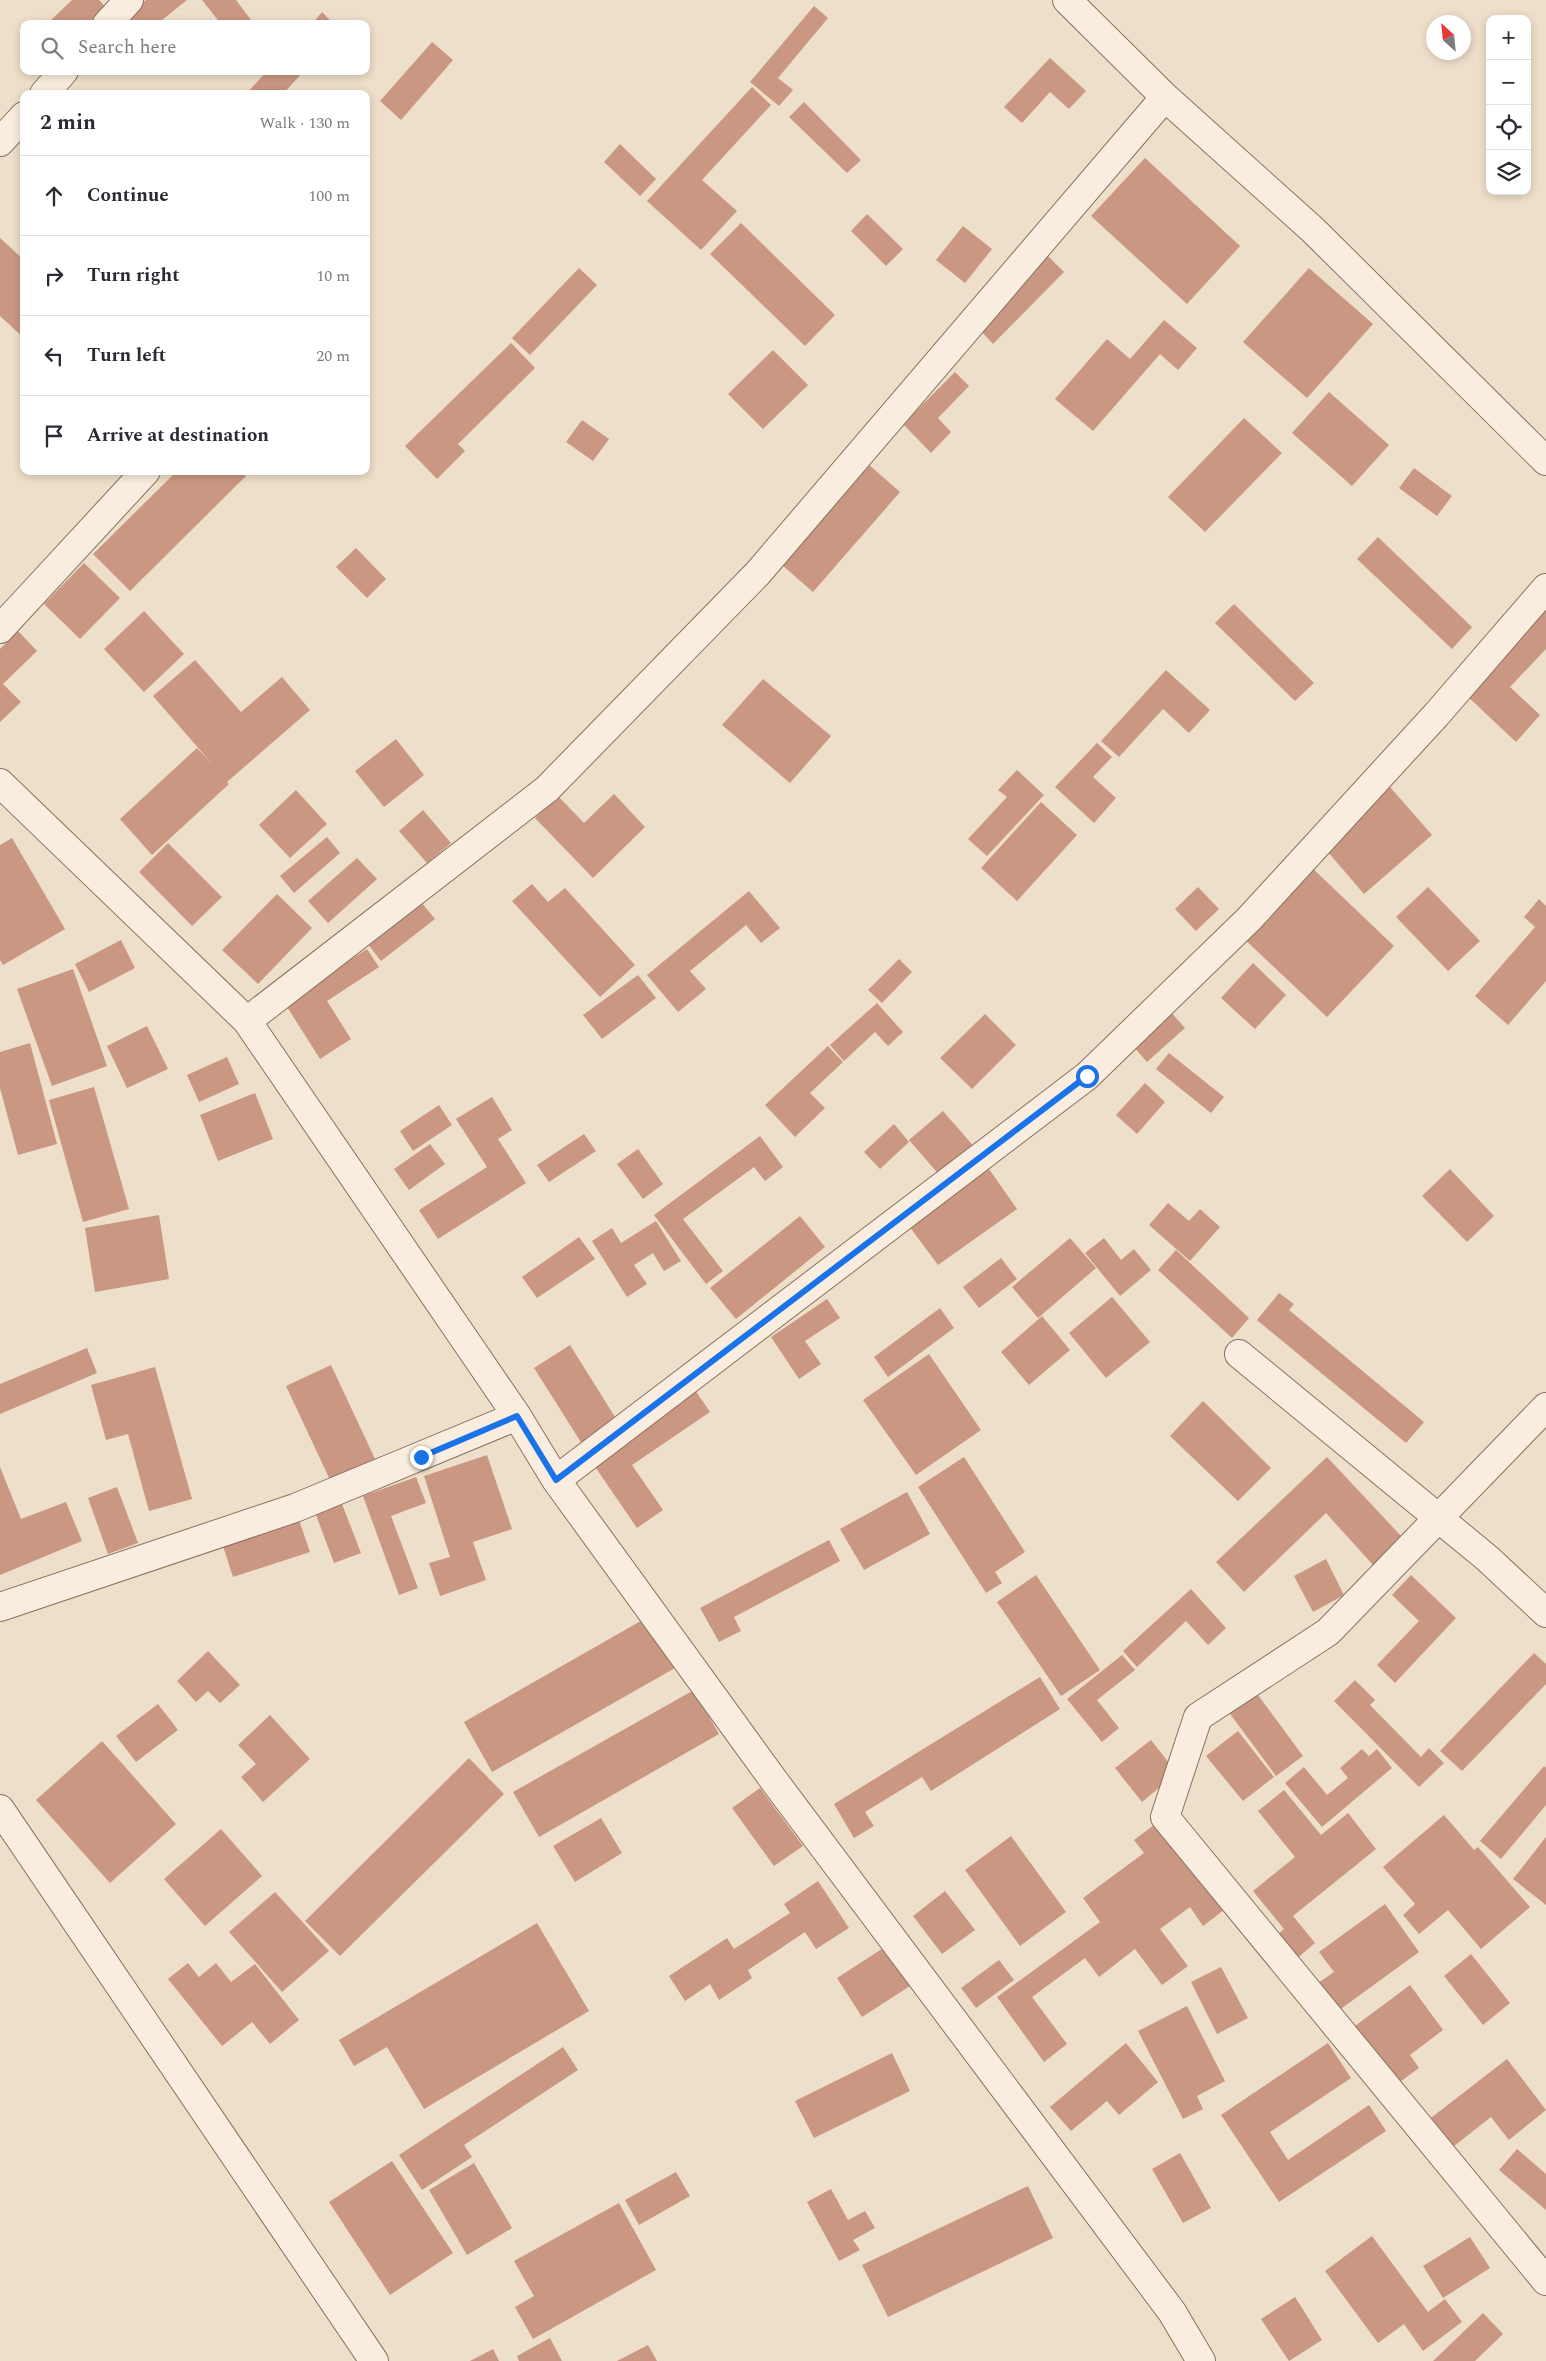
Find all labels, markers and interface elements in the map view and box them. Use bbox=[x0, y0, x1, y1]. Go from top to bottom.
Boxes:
north arrow bbox=[1426, 15, 1471, 60]
map controls bbox=[1486, 15, 1531, 195]
button: + bbox=[1486, 15, 1531, 60]
search box bbox=[20, 20, 370, 75]
text: Search here bbox=[78, 33, 177, 62]
icon: search bbox=[38, 34, 66, 62]
button: − bbox=[1486, 60, 1531, 105]
button: locate bbox=[1486, 105, 1531, 150]
text: 2 min bbox=[40, 107, 96, 139]
text: Walk · 130 m bbox=[259, 111, 350, 135]
button: layers bbox=[1486, 150, 1531, 195]
text: Continue bbox=[87, 181, 169, 210]
icon: ahead bbox=[40, 182, 68, 210]
text: 100 m bbox=[308, 184, 350, 208]
text: Turn right bbox=[87, 261, 180, 290]
icon: right bbox=[40, 262, 68, 290]
text: 10 m bbox=[316, 264, 350, 288]
text: Turn left bbox=[87, 341, 166, 370]
icon: left bbox=[40, 342, 68, 370]
text: 20 m bbox=[316, 344, 350, 368]
text: Arrive at destination bbox=[87, 421, 269, 450]
icon: arrive bbox=[40, 422, 68, 450]
route start bbox=[1076, 1065, 1099, 1088]
route end bbox=[410, 1446, 433, 1469]

